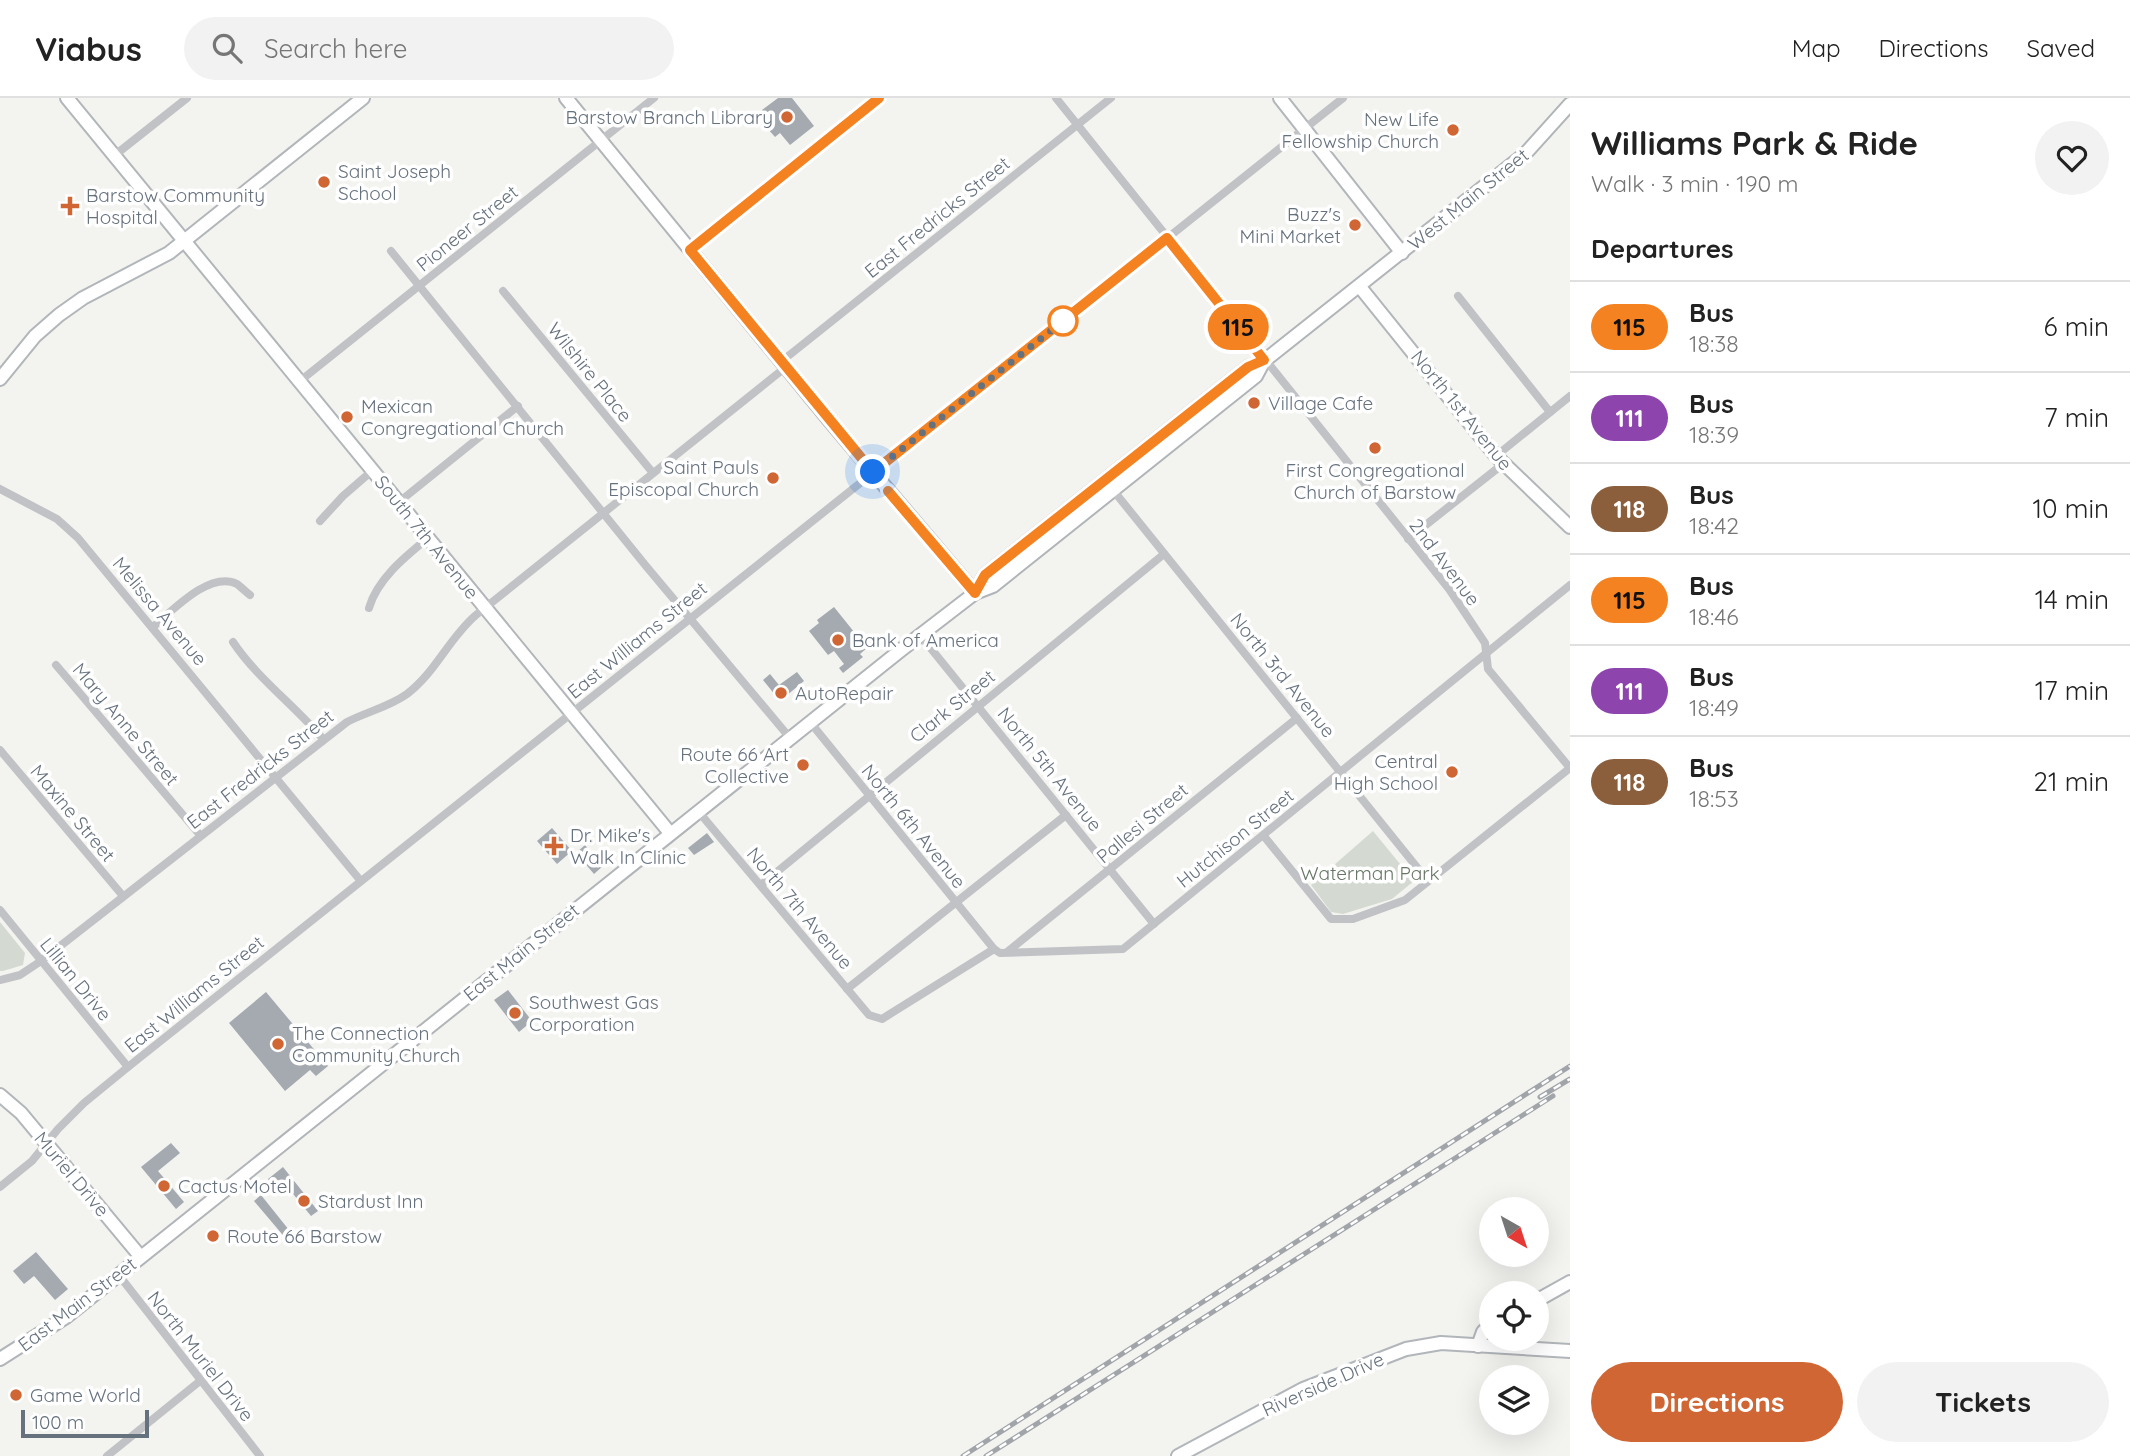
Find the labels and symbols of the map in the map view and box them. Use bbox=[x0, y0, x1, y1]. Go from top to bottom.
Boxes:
place label: Barstow Branch Library bbox=[565, 105, 773, 129]
place label: New Life Fellowship Church bbox=[1282, 107, 1439, 153]
marker: Barstow Branch Library bbox=[779, 109, 795, 125]
marker: New Life Fellowship Church bbox=[1445, 122, 1461, 138]
street label: West Main Street bbox=[1403, 143, 1533, 255]
street label: East Fredricks Street bbox=[860, 151, 1014, 283]
place label: Saint Joseph School bbox=[338, 159, 451, 205]
marker: Saint Joseph School bbox=[316, 174, 332, 190]
street label: Pioneer Street bbox=[411, 180, 523, 276]
place label: Barstow Community Hospital bbox=[86, 183, 265, 229]
marker: Barstow Community Hospital bbox=[60, 196, 80, 216]
place label: Buzz's Mini Market bbox=[1240, 202, 1341, 248]
marker: Buzz's Mini Market bbox=[1347, 217, 1363, 233]
line badge: 115 bbox=[1198, 304, 1278, 350]
unlabelled marker bbox=[1048, 306, 1078, 336]
street label: Wilshire Place bbox=[543, 317, 637, 427]
street label: North 1st Avenue bbox=[1406, 345, 1518, 475]
place label: Village Cafe bbox=[1268, 391, 1373, 415]
place label: Mexican Congregational Church bbox=[361, 394, 564, 440]
marker: Village Cafe bbox=[1246, 395, 1262, 411]
marker: Mexican Congregational Church bbox=[339, 409, 355, 425]
marker: First Congregational Church of Barstow bbox=[1367, 440, 1383, 456]
your location bbox=[855, 454, 890, 489]
place label: Saint Pauls Episcopal Church bbox=[608, 455, 759, 501]
place label: First Congregational Church of Barstow bbox=[1285, 458, 1465, 504]
street label: South 7th Avenue bbox=[370, 470, 484, 604]
marker: Saint Pauls Episcopal Church bbox=[765, 470, 781, 486]
street label: 2nd Avenue bbox=[1404, 514, 1486, 610]
street label: Melissa Avenue bbox=[108, 552, 212, 670]
street label: East Williams Street bbox=[562, 576, 712, 704]
street label: North 3rd Avenue bbox=[1225, 608, 1341, 742]
place label: Bank of America bbox=[852, 628, 999, 652]
marker: Bank of America bbox=[830, 632, 846, 648]
street label: Mary Anne Street bbox=[68, 658, 184, 790]
street label: Clark Street bbox=[904, 664, 1000, 748]
place label: AutoRepair bbox=[795, 681, 894, 705]
marker: AutoRepair bbox=[773, 685, 789, 701]
street label: North 5th Avenue bbox=[993, 702, 1107, 836]
street label: East Fredricks Street bbox=[182, 704, 338, 834]
place label: Route 66 Art Collective bbox=[680, 742, 789, 788]
place label: Central High School bbox=[1334, 749, 1438, 795]
marker: Route 66 Art Collective bbox=[795, 757, 811, 773]
street label: North 6th Avenue bbox=[857, 759, 971, 893]
street label: Maxine Street bbox=[25, 760, 121, 866]
marker: Central High School bbox=[1444, 764, 1460, 780]
street label: Pallesi Street bbox=[1091, 778, 1193, 868]
street label: Hutchison Street bbox=[1171, 783, 1299, 893]
place label: Dr. Mike's Walk In Clinic bbox=[570, 823, 686, 869]
marker: Dr. Mike's Walk In Clinic bbox=[544, 836, 564, 856]
street label: North 7th Avenue bbox=[742, 842, 858, 974]
park label: Waterman Park bbox=[1300, 861, 1440, 885]
street label: East Main Street bbox=[458, 898, 584, 1006]
street label: East Williams Street bbox=[119, 930, 269, 1058]
street label: Lillian Drive bbox=[35, 932, 117, 1026]
place label: Southwest Gas Corporation bbox=[529, 990, 659, 1036]
marker: Southwest Gas Corporation bbox=[507, 1005, 523, 1021]
place label: The Connection Community Church bbox=[292, 1021, 460, 1067]
marker: The Connection Community Church bbox=[270, 1036, 286, 1052]
street label: Muriel Drive bbox=[29, 1126, 115, 1222]
place label: Cactus Motel bbox=[178, 1174, 292, 1198]
marker: Cactus Motel bbox=[156, 1178, 172, 1194]
place label: Stardust Inn bbox=[318, 1189, 423, 1213]
marker: Stardust Inn bbox=[296, 1193, 312, 1209]
north arrow bbox=[1479, 1197, 1549, 1267]
place label: Route 66 Barstow bbox=[227, 1224, 382, 1248]
marker: Route 66 Barstow bbox=[205, 1228, 221, 1244]
street label: East Main Street bbox=[13, 1252, 141, 1356]
street label: North Muriel Drive bbox=[143, 1286, 259, 1426]
street label: Riverside Drive bbox=[1258, 1346, 1388, 1422]
place label: Game World bbox=[30, 1383, 141, 1407]
marker: Game World bbox=[8, 1387, 24, 1403]
scale bar bbox=[21, 1407, 149, 1439]

